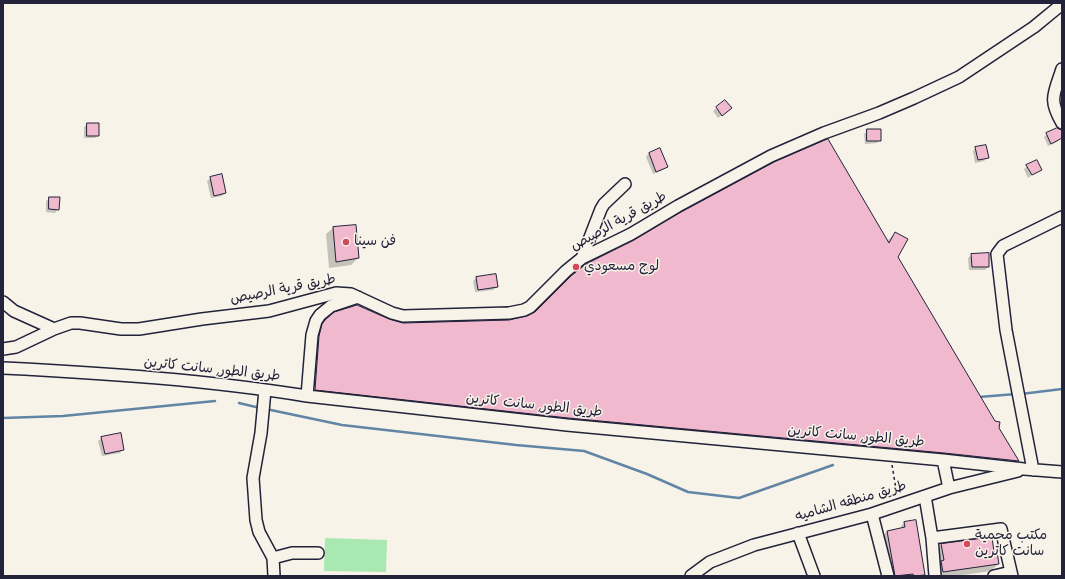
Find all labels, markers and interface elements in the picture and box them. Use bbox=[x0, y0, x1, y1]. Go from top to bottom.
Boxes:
street label: طريق قرية الرصيص bbox=[568, 189, 670, 255]
place label: فن سينا bbox=[354, 234, 396, 250]
marker: فن سينا bbox=[341, 237, 351, 247]
place label: لوج مسعودي bbox=[584, 259, 659, 275]
marker: لوج مسعودي bbox=[571, 262, 581, 272]
street label: طريق قرية الرصيص bbox=[229, 272, 337, 308]
street label: طريق الطور, سانت كاترين bbox=[143, 354, 281, 386]
street label: طريق الطور, سانت كاترين bbox=[465, 390, 603, 422]
street label: طريق الطور, سانت كاترين bbox=[787, 423, 925, 451]
street label: طريق منطقه الشاميه bbox=[793, 478, 909, 526]
place label: مكتب محمية سانت كاترين bbox=[975, 528, 1047, 560]
marker: مكتب محمية سانت كاترين bbox=[962, 539, 972, 549]

